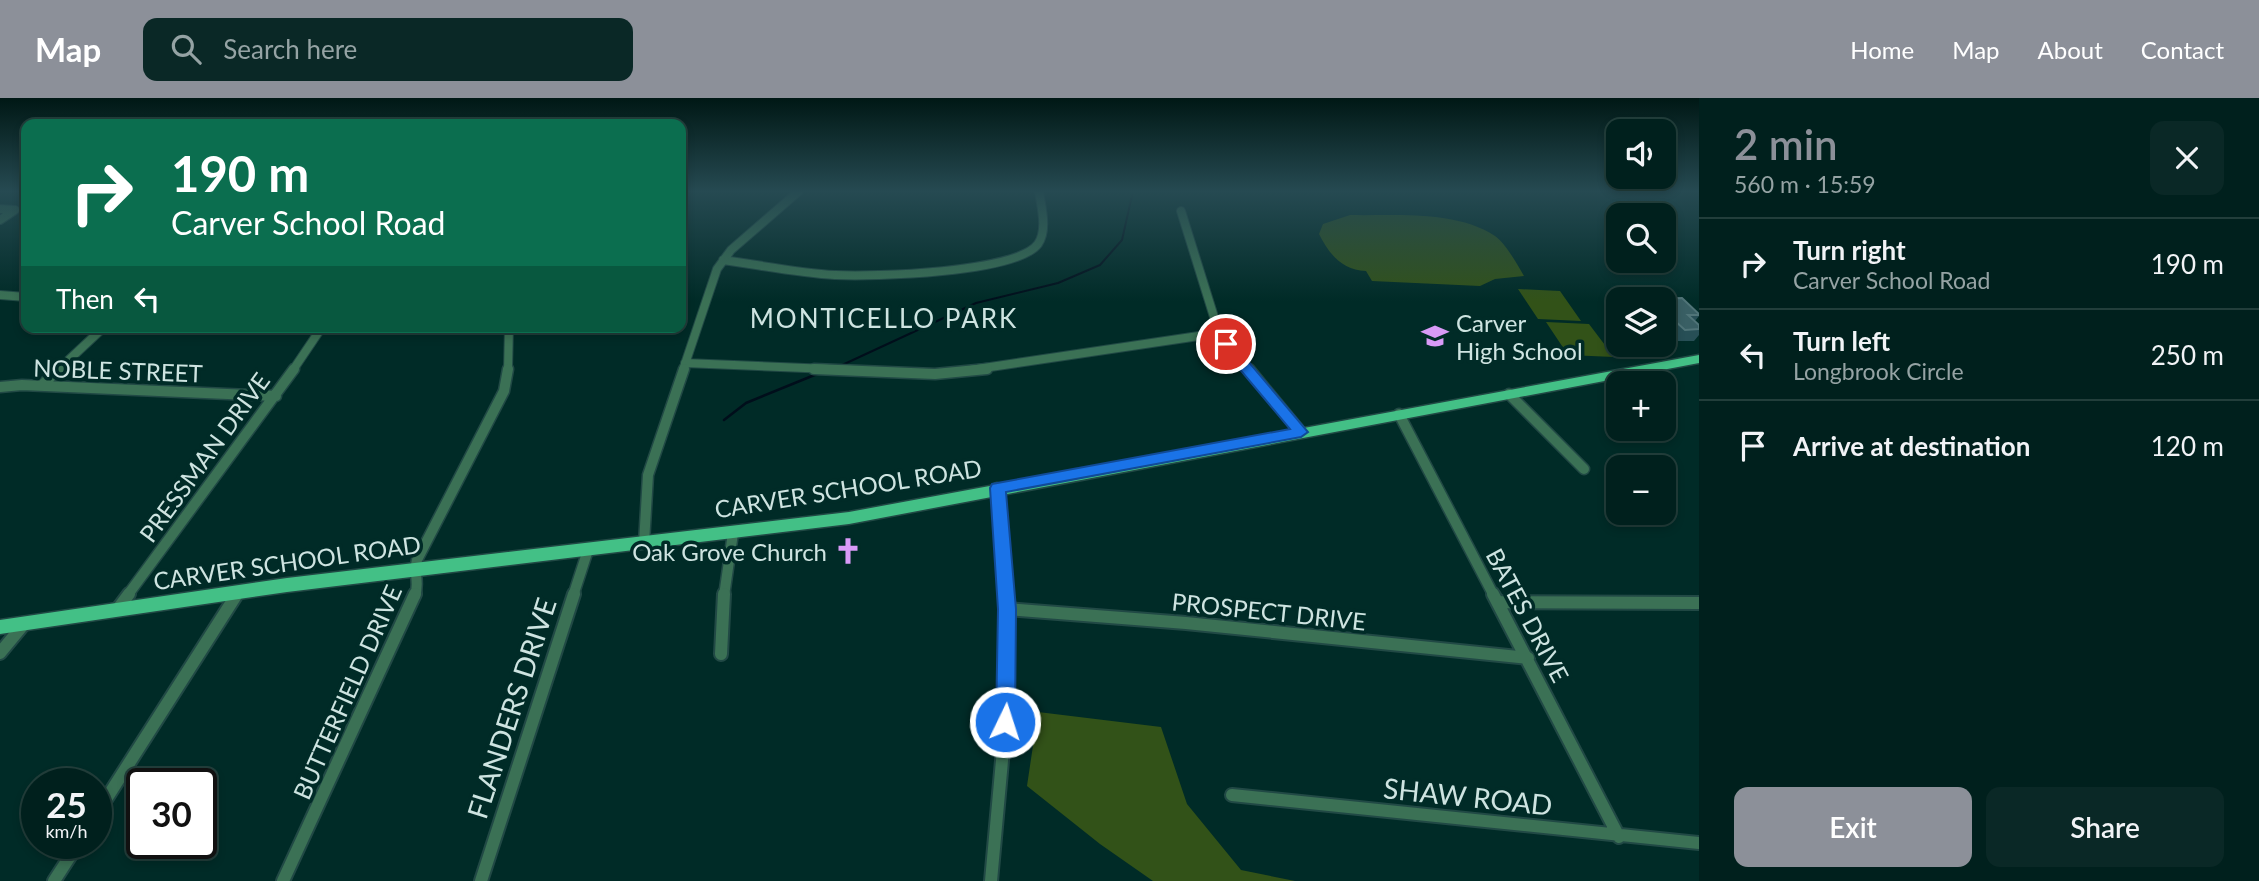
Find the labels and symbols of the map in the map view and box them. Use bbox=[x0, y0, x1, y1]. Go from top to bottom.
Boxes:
district label: MONTICELLO PARK bbox=[750, 302, 1018, 334]
place label: Carver High School bbox=[1456, 308, 1583, 365]
pin bbox=[1196, 314, 1256, 374]
school or university icon: Carver High School bbox=[1420, 321, 1450, 351]
street label: NOBLE STREET bbox=[33, 353, 203, 387]
street label: PRESSMAN DRIVE bbox=[133, 367, 275, 547]
street label: CARVER SCHOOL ROAD bbox=[712, 453, 984, 523]
street label: CARVER SCHOOL ROAD bbox=[151, 529, 423, 595]
church icon: Oak Grove Church bbox=[833, 536, 863, 566]
place label: Oak Grove Church bbox=[632, 537, 827, 566]
street label: BATES DRIVE bbox=[1481, 543, 1575, 687]
street label: BUTTERFIELD DRIVE bbox=[287, 580, 407, 804]
street label: PROSPECT DRIVE bbox=[1170, 586, 1368, 636]
street label: FLANDERS DRIVE bbox=[459, 594, 563, 822]
position arrow bbox=[968, 685, 1042, 759]
speed limit sign: 30 bbox=[126, 768, 217, 859]
street label: SHAW ROAD bbox=[1382, 770, 1554, 822]

